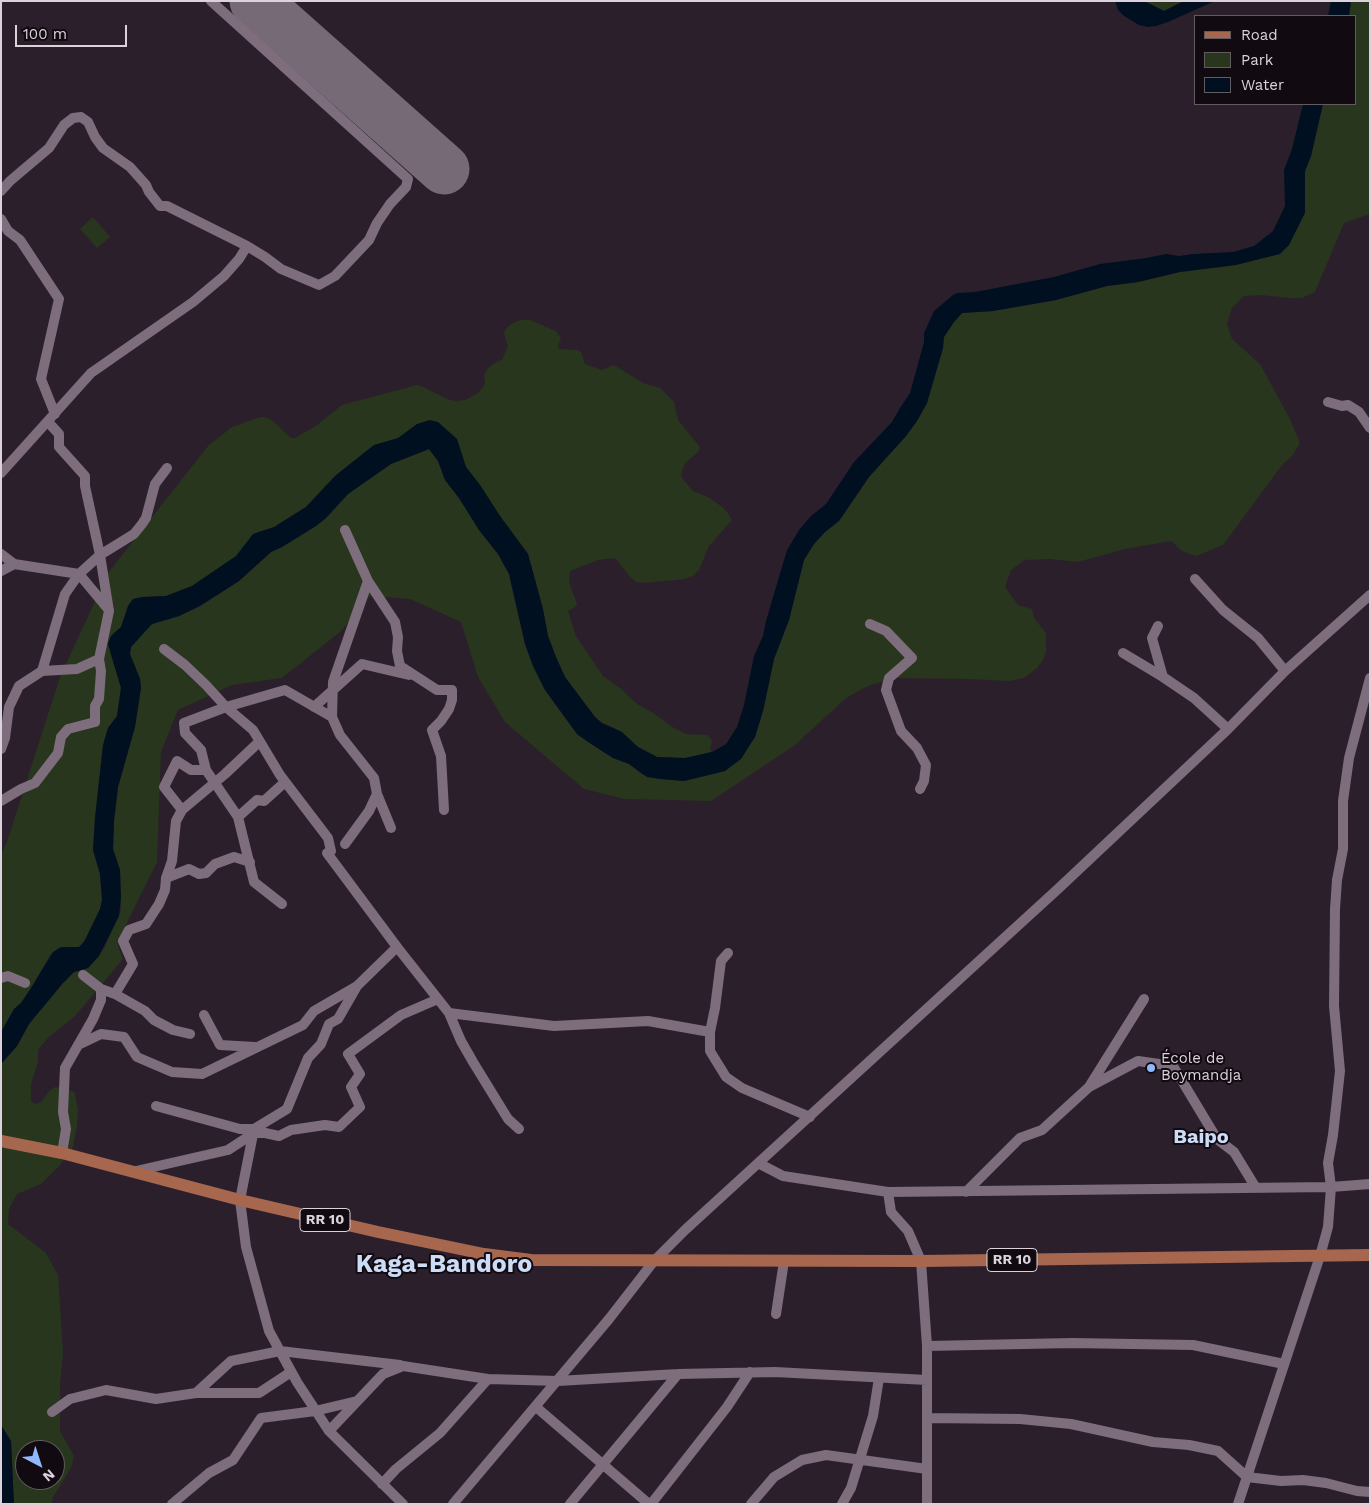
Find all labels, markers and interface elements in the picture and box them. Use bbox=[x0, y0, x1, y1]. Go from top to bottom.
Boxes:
scale bar bbox=[18, 15, 130, 47]
legend bbox=[1194, 15, 1356, 105]
text: 100 m bbox=[23, 25, 67, 43]
text: Road bbox=[1241, 26, 1278, 44]
text: Park bbox=[1241, 51, 1273, 69]
text: Water bbox=[1241, 76, 1284, 94]
place label: École de Boymandja bbox=[1161, 1050, 1241, 1085]
marker: École de Boymandja bbox=[1145, 1062, 1157, 1074]
district label: Baipo bbox=[1173, 1125, 1229, 1149]
road number: RR 10 bbox=[300, 1208, 350, 1232]
road number: RR 10 bbox=[987, 1248, 1037, 1272]
district label: Kaga-Bandoro bbox=[356, 1250, 532, 1280]
north arrow bbox=[15, 1440, 65, 1490]
text: N bbox=[40, 1466, 58, 1485]

